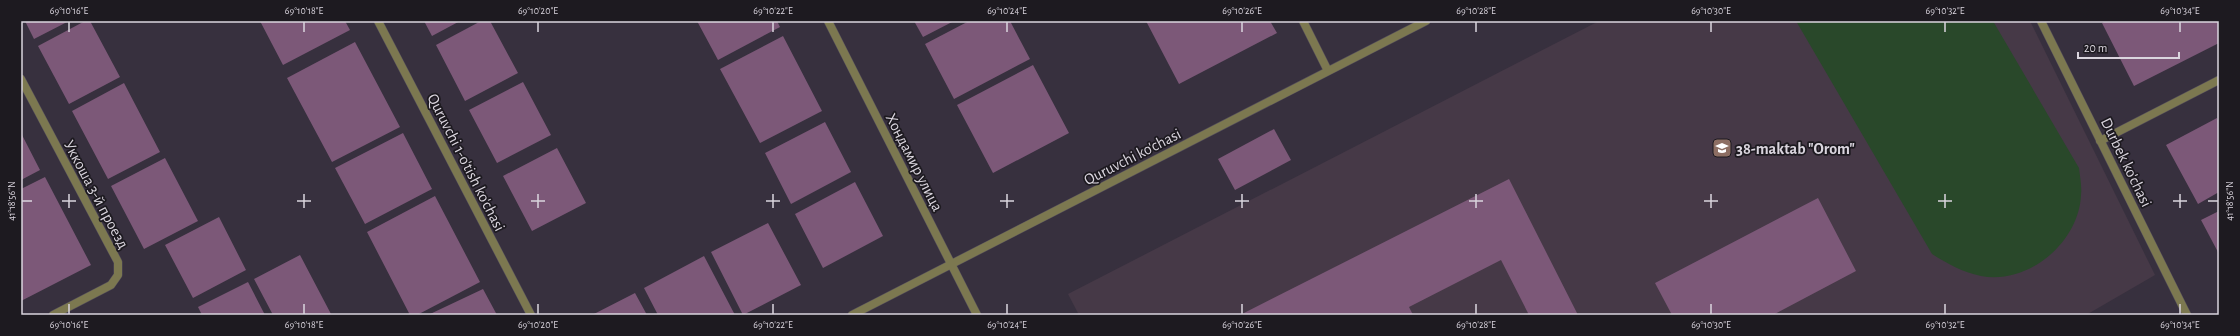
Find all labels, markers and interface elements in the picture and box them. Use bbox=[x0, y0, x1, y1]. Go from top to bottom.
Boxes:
text: 69°10'16"E bbox=[50, 6, 88, 16]
text: 69°10'18"E bbox=[285, 6, 323, 16]
text: 69°10'20"E bbox=[518, 6, 558, 16]
text: 69°10'22"E bbox=[753, 6, 793, 16]
text: 69°10'24"E bbox=[987, 6, 1027, 16]
text: 69°10'26"E bbox=[1222, 6, 1262, 16]
text: 69°10'28"E bbox=[1456, 6, 1496, 16]
text: 69°10'30"E bbox=[1691, 6, 1731, 16]
text: 69°10'32"E bbox=[1926, 6, 1965, 16]
text: 69°10'34"E bbox=[2160, 6, 2200, 16]
scale bar bbox=[2078, 34, 2179, 60]
text: 20 m bbox=[2084, 42, 2107, 54]
street label: Quruvchi 1-o'tish ko'chasi bbox=[424, 91, 508, 234]
street label: Хондамир улица bbox=[882, 111, 946, 214]
street label: Durbek ko'chasi bbox=[2098, 115, 2155, 209]
street label: Quruvchi ko'chasi bbox=[1081, 126, 1184, 189]
school or university icon: 38-maktab "Orom" bbox=[1711, 137, 1733, 159]
street label: Уккоша 3-й проезд bbox=[61, 138, 131, 251]
place label: 38-maktab "Orom" bbox=[1736, 141, 1855, 157]
text: 41°18'56"N bbox=[7, 181, 17, 221]
text: 41°18'56"N bbox=[2225, 181, 2235, 221]
text: 69°10'16"E bbox=[50, 320, 88, 330]
text: 69°10'18"E bbox=[285, 320, 323, 330]
text: 69°10'20"E bbox=[518, 320, 558, 330]
text: 69°10'22"E bbox=[753, 320, 793, 330]
text: 69°10'24"E bbox=[987, 320, 1027, 330]
text: 69°10'26"E bbox=[1222, 320, 1262, 330]
text: 69°10'28"E bbox=[1456, 320, 1496, 330]
text: 69°10'30"E bbox=[1691, 320, 1731, 330]
text: 69°10'32"E bbox=[1926, 320, 1965, 330]
text: 69°10'34"E bbox=[2160, 320, 2200, 330]

